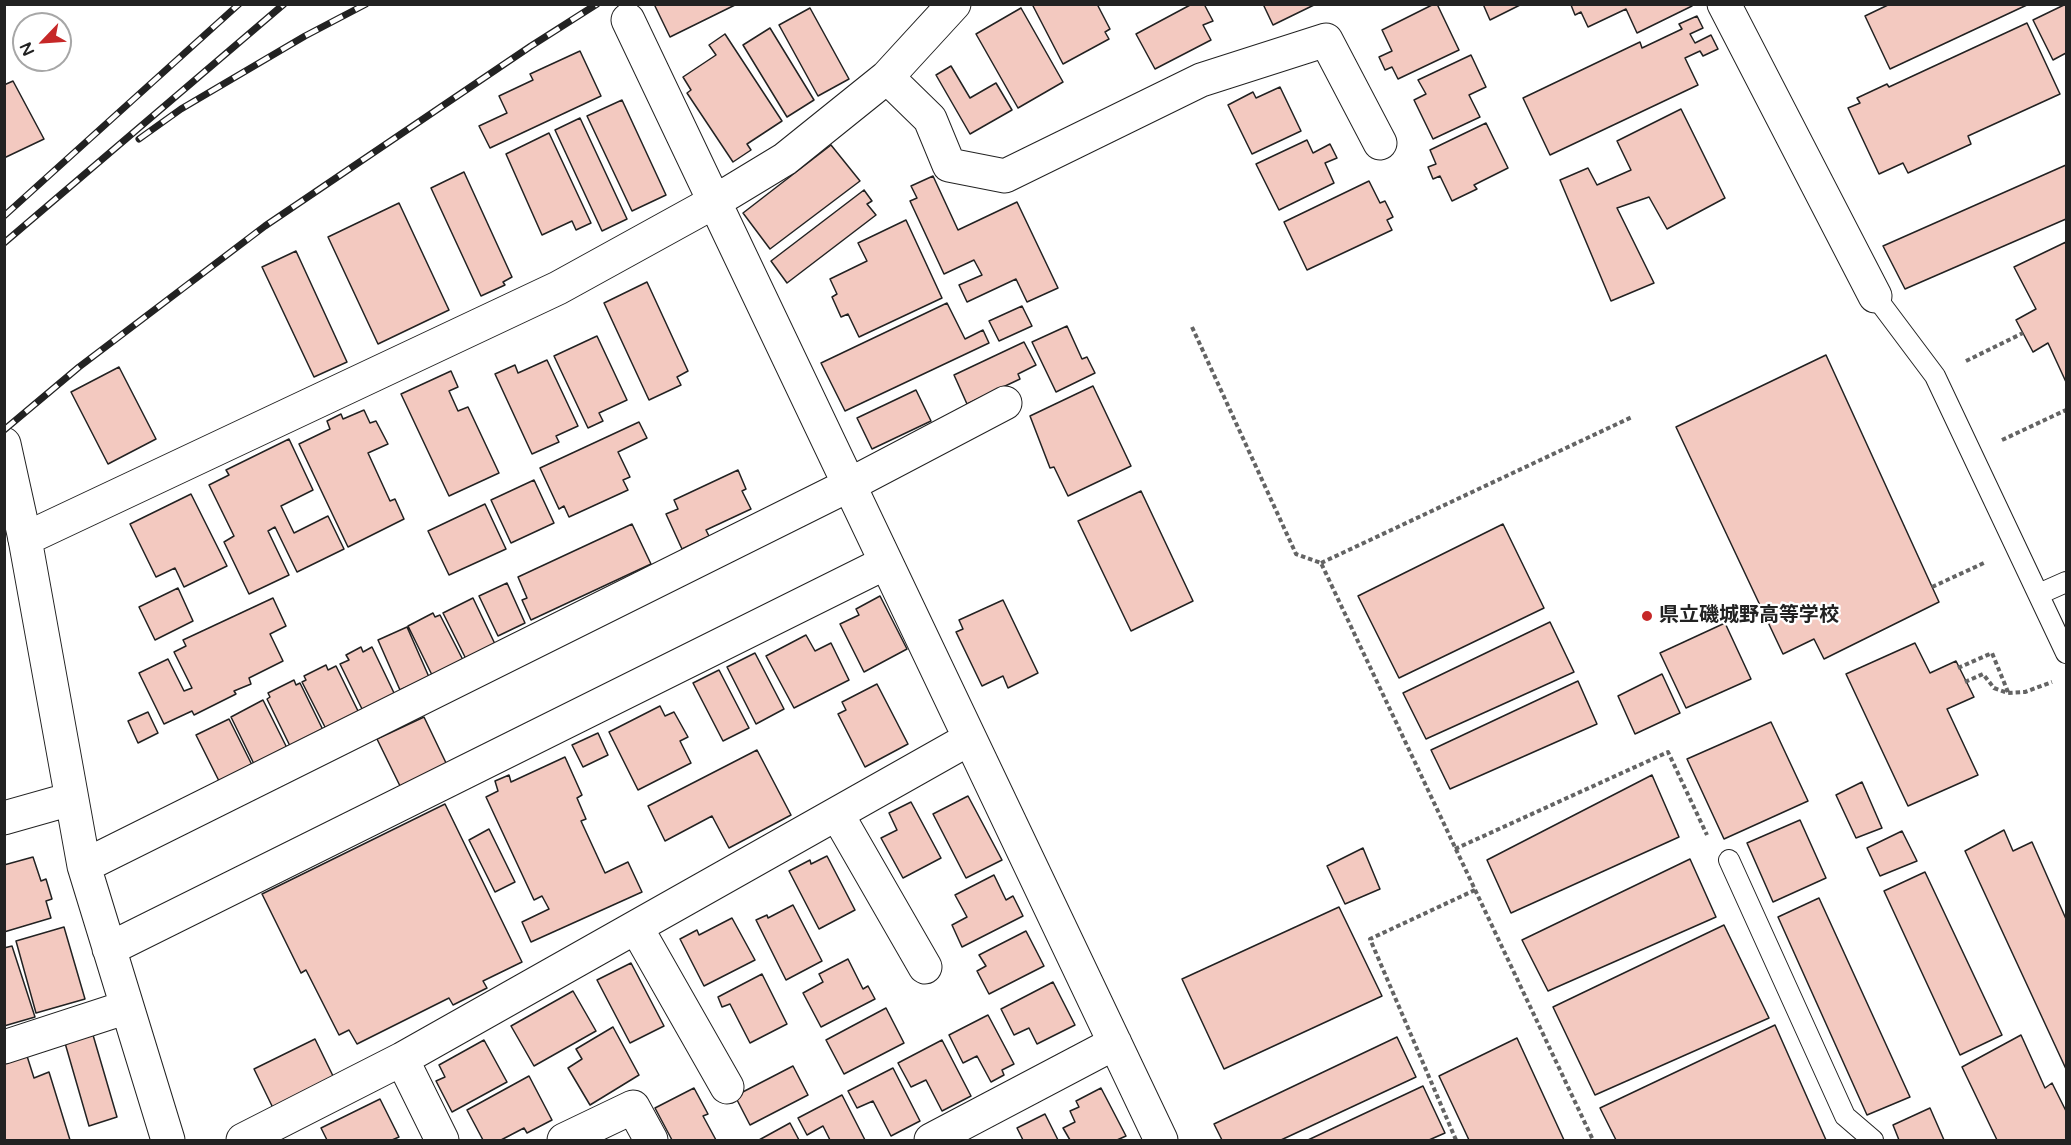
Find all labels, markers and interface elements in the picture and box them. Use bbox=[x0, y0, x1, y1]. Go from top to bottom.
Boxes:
north arrow bbox=[12, 12, 72, 72]
text: N bbox=[16, 39, 39, 59]
place label: 県立磯城野高等学校 bbox=[1659, 604, 1839, 628]
marker: 県立磯城野高等学校 bbox=[1640, 609, 1654, 623]

